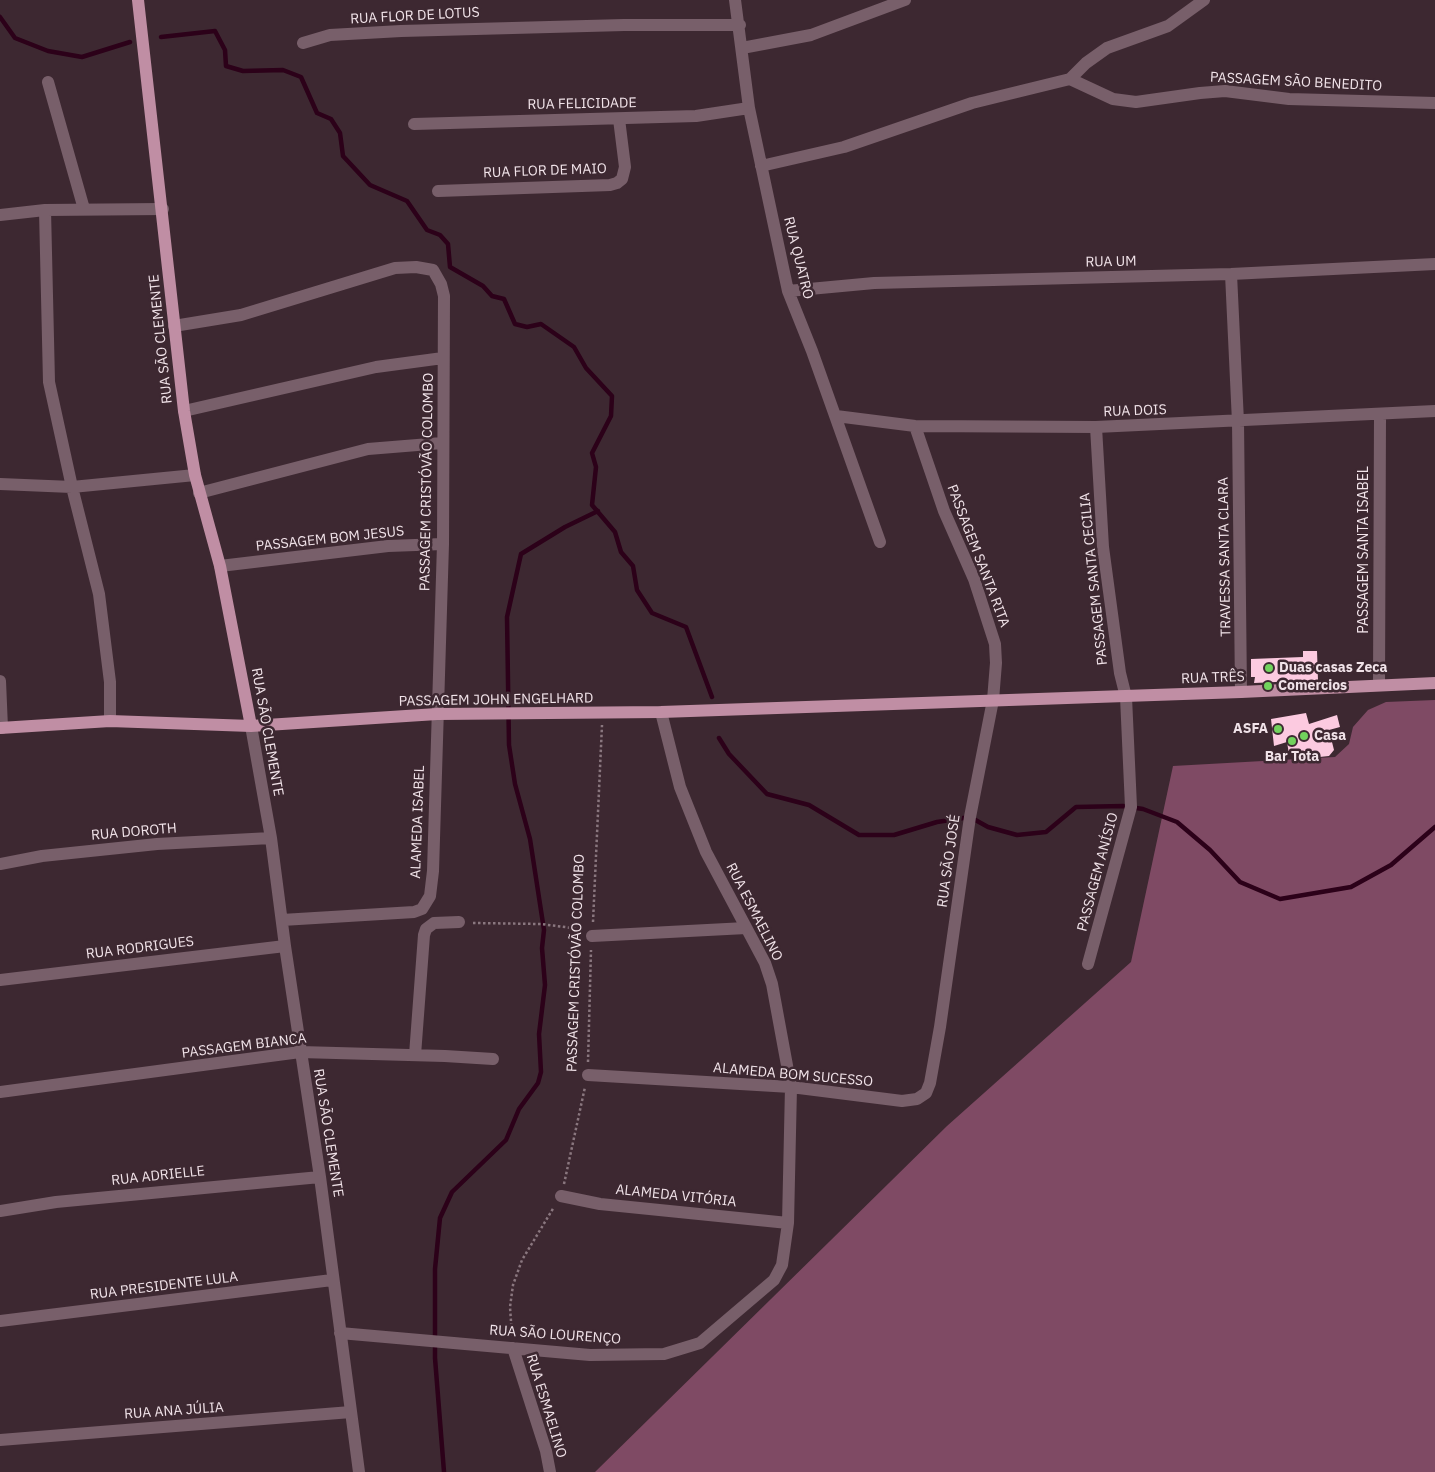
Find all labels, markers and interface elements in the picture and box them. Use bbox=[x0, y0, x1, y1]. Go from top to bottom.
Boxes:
street label: RUA FLOR DE LOTUS bbox=[350, 4, 480, 28]
street label: PASSAGEM SÃO BENEDITO bbox=[1210, 69, 1382, 95]
street label: RUA FELICIDADE bbox=[527, 95, 637, 113]
street label: RUA FLOR DE MAIO bbox=[483, 160, 607, 182]
street label: RUA QUATRO bbox=[780, 215, 816, 301]
street label: RUA UM bbox=[1085, 253, 1137, 271]
street label: RUA SÃO CLEMENTE bbox=[146, 273, 176, 405]
street label: PASSAGEM CRISTÓVÃO COLOMBO bbox=[417, 373, 437, 591]
street label: RUA DOIS bbox=[1103, 401, 1167, 421]
street label: PASSAGEM SANTA ISABEL bbox=[1356, 466, 1372, 634]
street label: TRAVESSA SANTA CLARA bbox=[1215, 477, 1235, 637]
street label: PASSAGEM SANTA RITA bbox=[943, 482, 1013, 630]
street label: PASSAGEM SANTA CECILIA bbox=[1077, 492, 1111, 666]
street label: PASSAGEM BOM JESUS bbox=[255, 523, 405, 555]
place label: Duas casas Zeca bbox=[1279, 660, 1388, 676]
marker: Duas casas Zeca bbox=[1263, 662, 1275, 674]
street label: RUA SÃO CLEMENTE bbox=[247, 667, 287, 797]
street label: RUA TRÊS bbox=[1181, 668, 1245, 688]
place label: Comercios bbox=[1278, 678, 1347, 694]
marker: Comercios bbox=[1262, 680, 1274, 692]
street label: PASSAGEM JOHN ENGELHARD bbox=[399, 690, 593, 710]
place label: ASFA bbox=[1233, 721, 1268, 737]
marker: ASFA bbox=[1272, 723, 1284, 735]
place label: Casa bbox=[1314, 728, 1346, 744]
marker: Casa bbox=[1298, 730, 1310, 742]
marker: Bar Tota bbox=[1286, 735, 1298, 747]
place label: Bar Tota bbox=[1265, 749, 1319, 765]
street label: ALAMEDA ISABEL bbox=[408, 765, 428, 879]
street label: PASSAGEM ANÍSIO bbox=[1074, 811, 1122, 933]
street label: RUA SÃO JOSÉ bbox=[934, 813, 964, 909]
street label: RUA DOROTH bbox=[90, 820, 178, 844]
street label: PASSAGEM CRISTÓVÃO COLOMBO bbox=[564, 854, 588, 1072]
street label: RUA ESMAELINO bbox=[722, 860, 786, 964]
street label: RUA RODRIGUES bbox=[85, 933, 195, 963]
street label: PASSAGEM BIANCA bbox=[181, 1030, 307, 1062]
street label: ALAMEDA BOM SUCESSO bbox=[712, 1060, 874, 1090]
street label: RUA SÃO CLEMENTE bbox=[310, 1068, 346, 1198]
street label: RUA ADRIELLE bbox=[111, 1163, 205, 1189]
street label: ALAMEDA VITÓRIA bbox=[615, 1181, 737, 1211]
street label: RUA PRESIDENTE LULA bbox=[89, 1269, 239, 1303]
street label: RUA SÃO LOURENÇO bbox=[489, 1322, 621, 1348]
street label: RUA ESMAELINO bbox=[522, 1352, 570, 1460]
street label: RUA ANA JÚLIA bbox=[124, 1399, 224, 1423]

